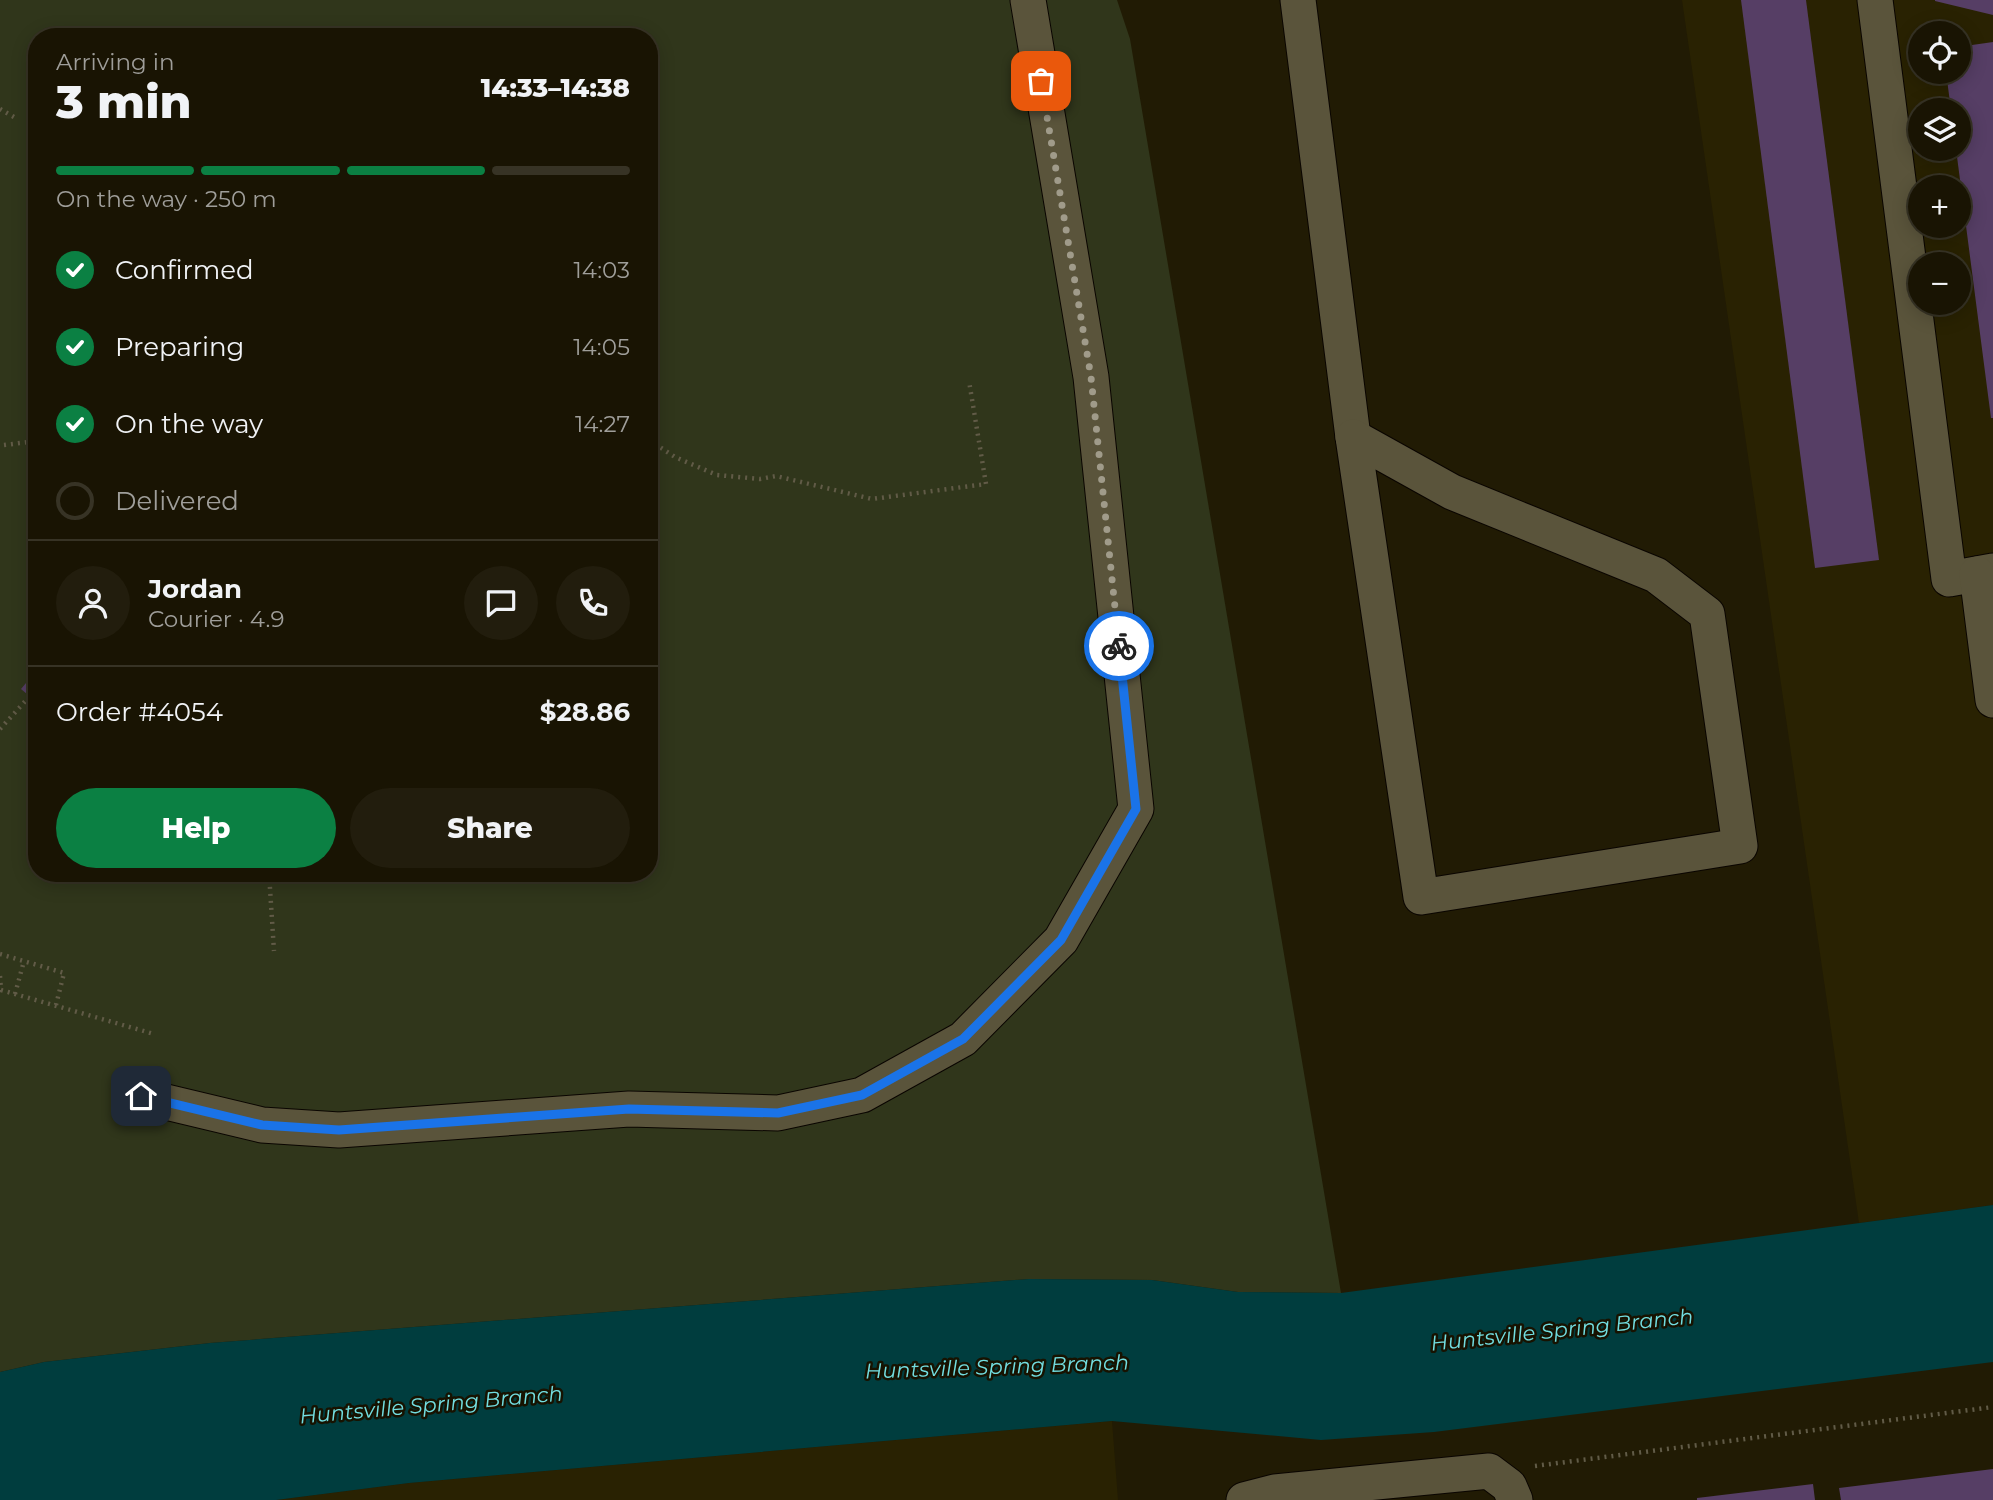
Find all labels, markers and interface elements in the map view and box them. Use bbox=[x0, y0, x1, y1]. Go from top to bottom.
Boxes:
map controls bbox=[1908, 21, 1971, 315]
button: locate bbox=[1908, 21, 1971, 84]
text: Arriving in bbox=[56, 48, 175, 76]
pin bbox=[1011, 51, 1071, 111]
icon: bag bbox=[1022, 62, 1060, 100]
text: 14:33–14:38 bbox=[481, 72, 630, 104]
text: 3 min bbox=[56, 73, 192, 130]
button: layers bbox=[1908, 98, 1971, 161]
button: + bbox=[1908, 175, 1971, 238]
text: On the way · 250 m bbox=[56, 185, 277, 213]
icon: check bbox=[56, 251, 94, 289]
button: − bbox=[1908, 252, 1971, 315]
text: Confirmed bbox=[115, 254, 254, 286]
text: 14:03 bbox=[574, 256, 630, 284]
icon: check bbox=[56, 328, 94, 366]
text: Preparing bbox=[115, 331, 244, 363]
text: 14:05 bbox=[573, 333, 630, 361]
icon: check bbox=[56, 405, 94, 443]
text: On the way bbox=[115, 408, 263, 440]
text: 14:27 bbox=[575, 410, 630, 438]
text: Delivered bbox=[115, 485, 239, 517]
button: person bbox=[56, 566, 130, 640]
button: chat bbox=[464, 566, 538, 640]
button: phone bbox=[556, 566, 630, 640]
text: Jordan bbox=[148, 573, 242, 605]
text: Courier · 4.9 bbox=[148, 605, 284, 633]
courier bbox=[1084, 611, 1154, 681]
icon: bike bbox=[1100, 627, 1138, 665]
text: Order #4054 bbox=[56, 696, 223, 728]
text: $28.86 bbox=[540, 696, 630, 728]
button: Help bbox=[56, 788, 336, 868]
button: Share bbox=[350, 788, 630, 868]
pin bbox=[111, 1066, 171, 1126]
icon: home bbox=[122, 1077, 160, 1115]
water label: Huntsville Spring Branch bbox=[1429, 1303, 1694, 1356]
water label: Huntsville Spring Branch bbox=[865, 1349, 1129, 1384]
water label: Huntsville Spring Branch bbox=[298, 1381, 563, 1428]

